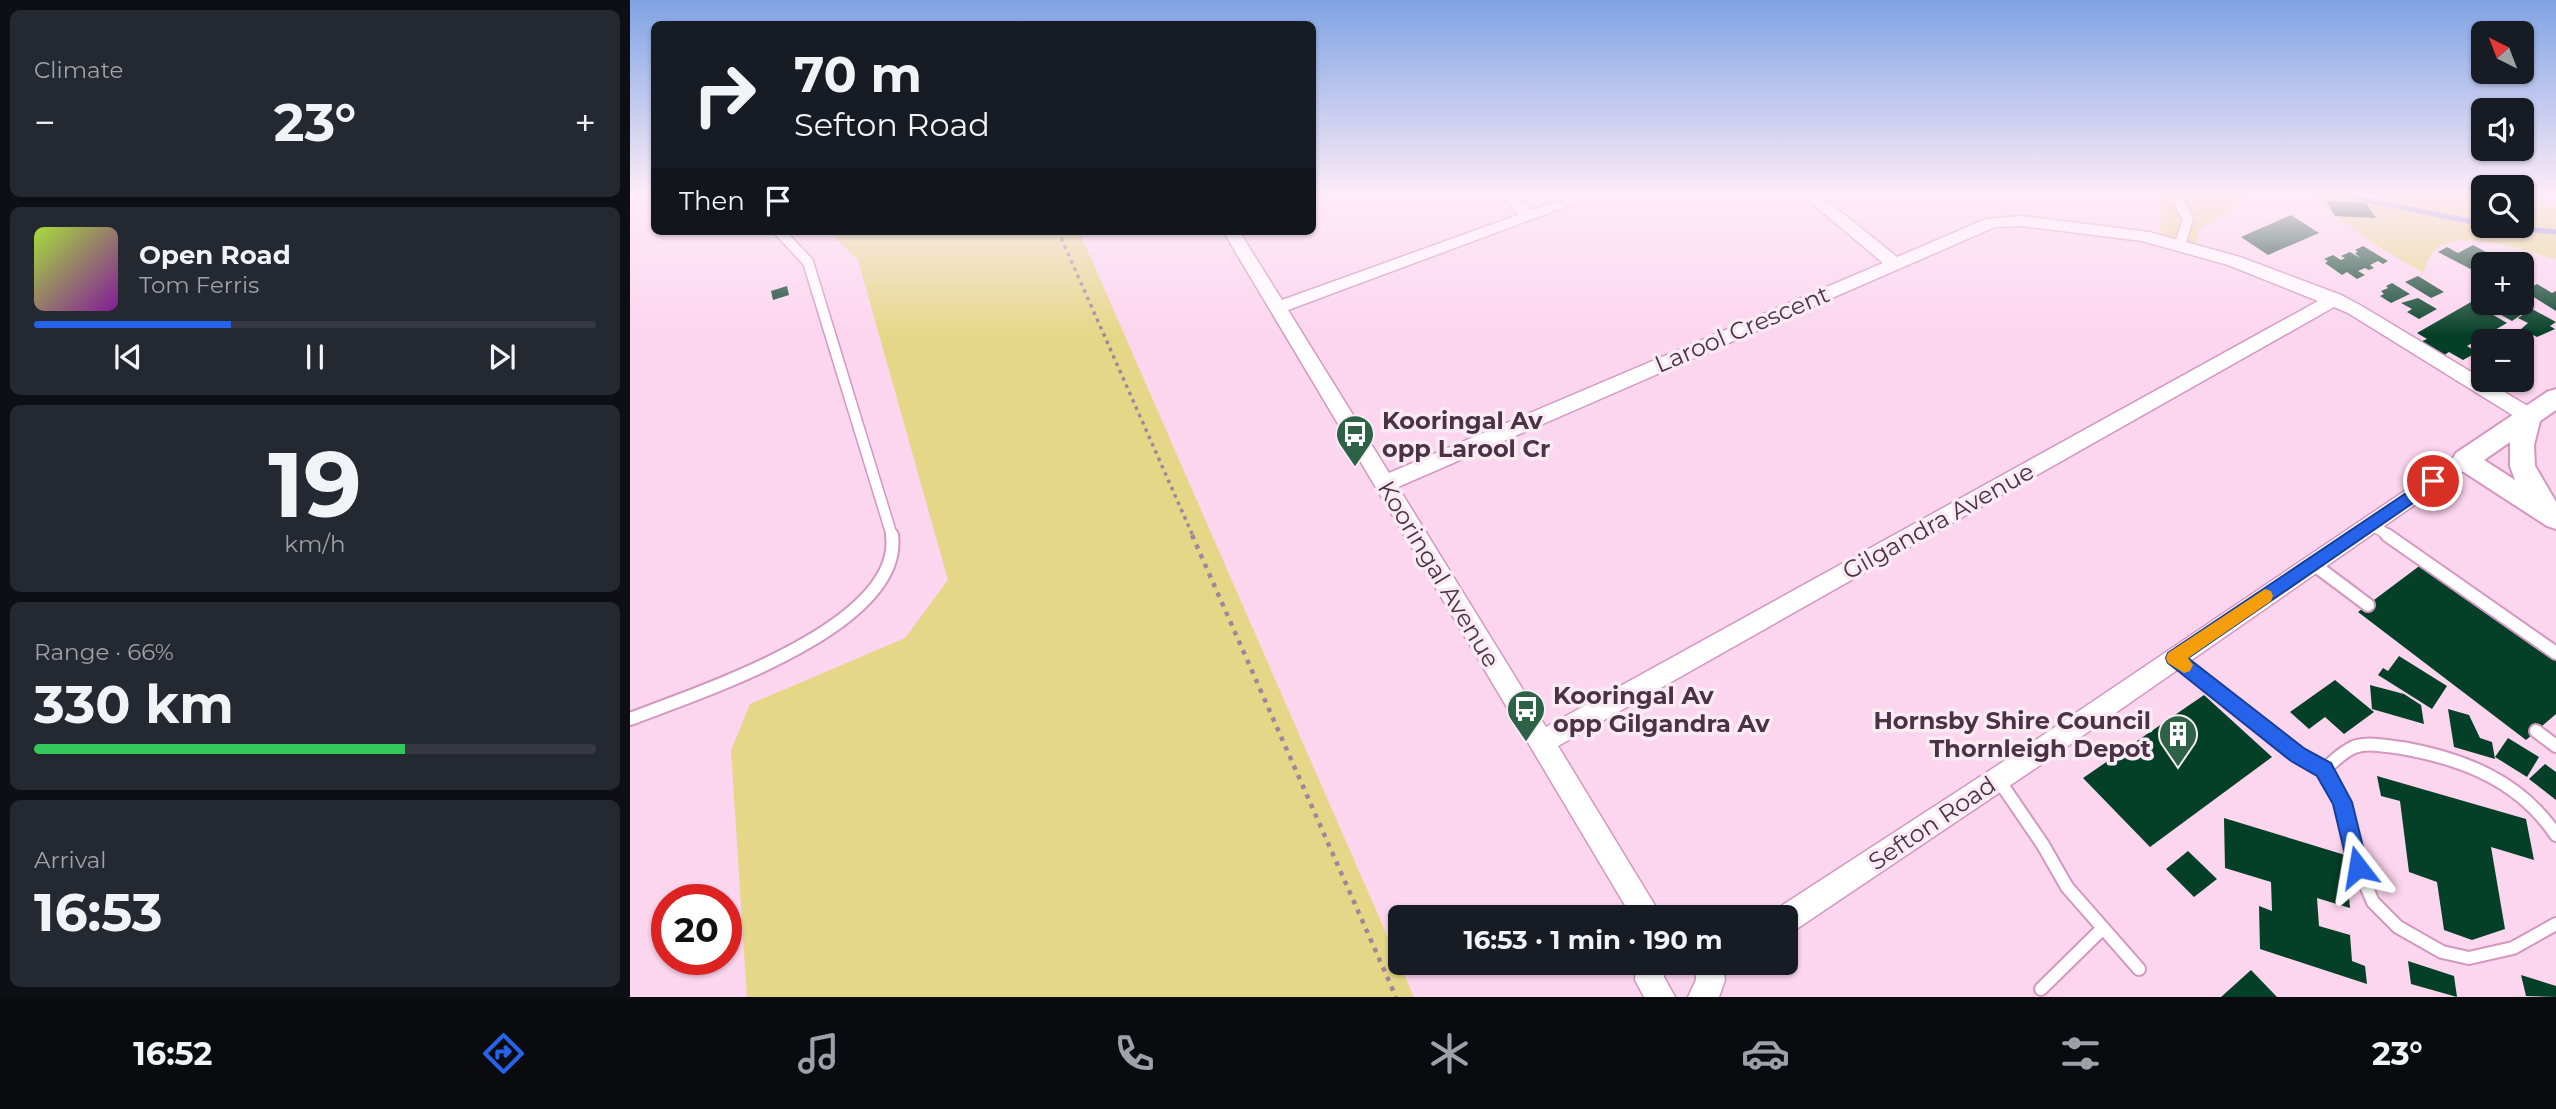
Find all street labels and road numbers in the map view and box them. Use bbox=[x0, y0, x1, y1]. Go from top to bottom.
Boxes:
street label: Larool Crescent bbox=[1650, 279, 1834, 379]
street label: Gilgandra Avenue bbox=[1837, 456, 2039, 586]
street label: Kooringal Avenue bbox=[1372, 475, 1506, 673]
street label: Sefton Road bbox=[1863, 770, 2001, 876]

